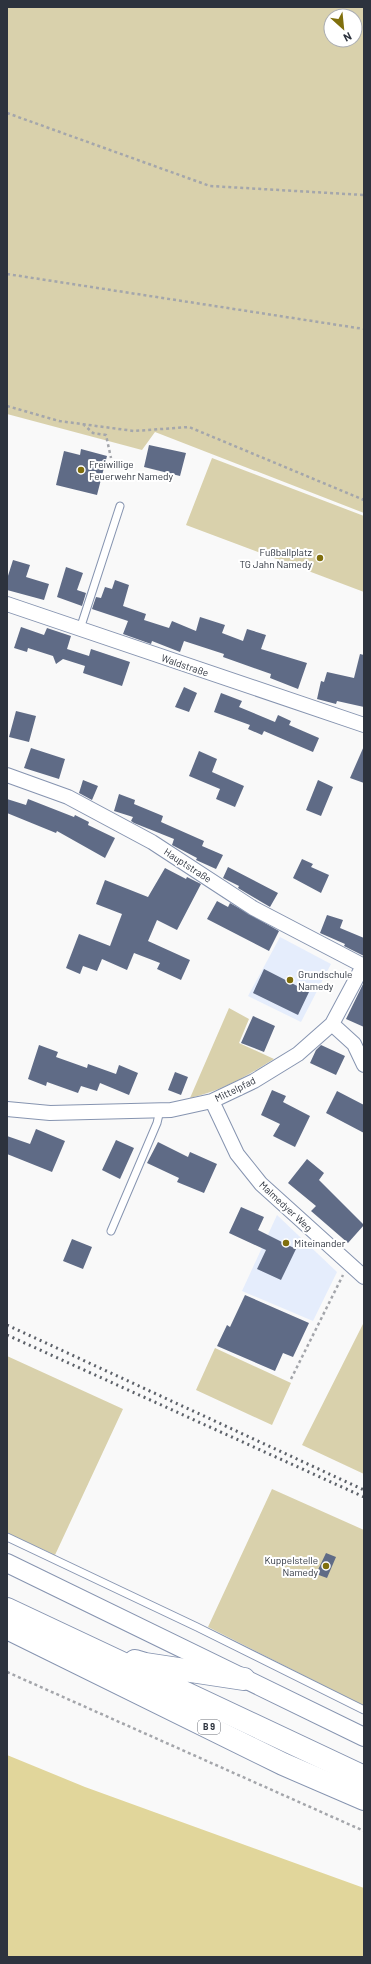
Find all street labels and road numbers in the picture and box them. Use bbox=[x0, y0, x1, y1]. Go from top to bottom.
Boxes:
street label: Waldstraße bbox=[160, 651, 210, 679]
street label: Hauptstraße bbox=[162, 845, 214, 885]
street label: Mittelpfad bbox=[213, 1074, 257, 1104]
street label: Malmedyer Weg bbox=[257, 1178, 315, 1234]
road number: B 9 bbox=[198, 1720, 220, 1734]

